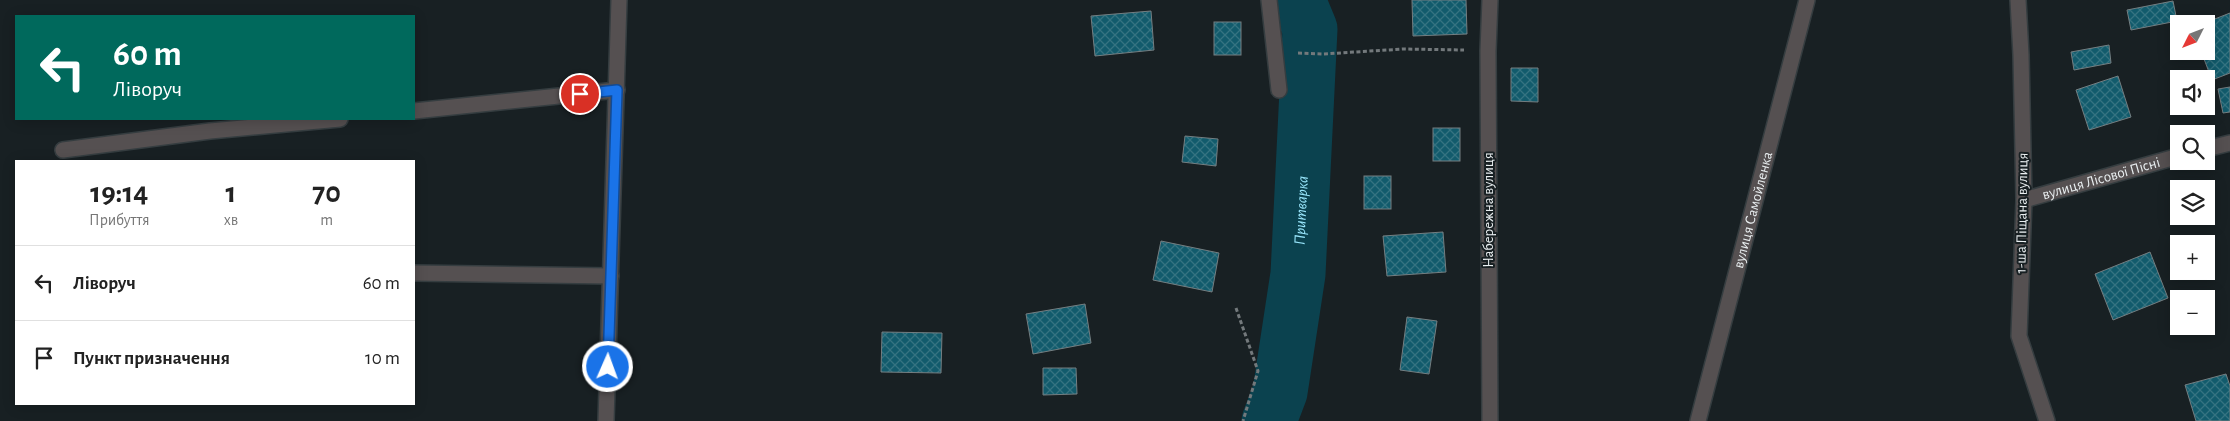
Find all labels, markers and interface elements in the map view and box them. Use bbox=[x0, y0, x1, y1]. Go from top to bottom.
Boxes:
north arrow bbox=[2170, 15, 2215, 60]
map controls bbox=[2170, 15, 2215, 335]
icon: left bbox=[30, 35, 95, 100]
text: 60 m bbox=[113, 37, 182, 72]
button: sound bbox=[2170, 70, 2215, 115]
pin bbox=[559, 73, 601, 115]
text: Ліворуч bbox=[113, 78, 182, 100]
icon: arrive bbox=[566, 80, 594, 108]
button: search bbox=[2170, 125, 2215, 170]
street label: вулиця Самойленка bbox=[1730, 150, 1775, 270]
street label: Набережна вулиця bbox=[1481, 152, 1496, 268]
street label: 1-ша Піщана вулиця bbox=[2013, 152, 2031, 274]
street label: вулиця Лісової Пісні bbox=[2040, 154, 2162, 202]
water label: Притварка bbox=[1291, 175, 1311, 245]
text: 19:14 bbox=[90, 178, 148, 208]
text: 1 bbox=[226, 178, 236, 208]
text: 70 bbox=[312, 178, 341, 208]
button: layers bbox=[2170, 180, 2215, 225]
text: Прибуття bbox=[89, 212, 150, 228]
text: хв bbox=[224, 212, 238, 228]
text: m bbox=[320, 212, 333, 228]
button: + bbox=[2170, 235, 2215, 280]
icon: left bbox=[30, 269, 58, 297]
text: Ліворуч bbox=[73, 274, 136, 293]
text: 60 m bbox=[363, 274, 400, 293]
button: − bbox=[2170, 290, 2215, 335]
position arrow bbox=[581, 340, 633, 392]
icon: arrive bbox=[30, 344, 58, 372]
text: Пункт призначення bbox=[73, 349, 230, 368]
text: 10 m bbox=[365, 349, 400, 368]

